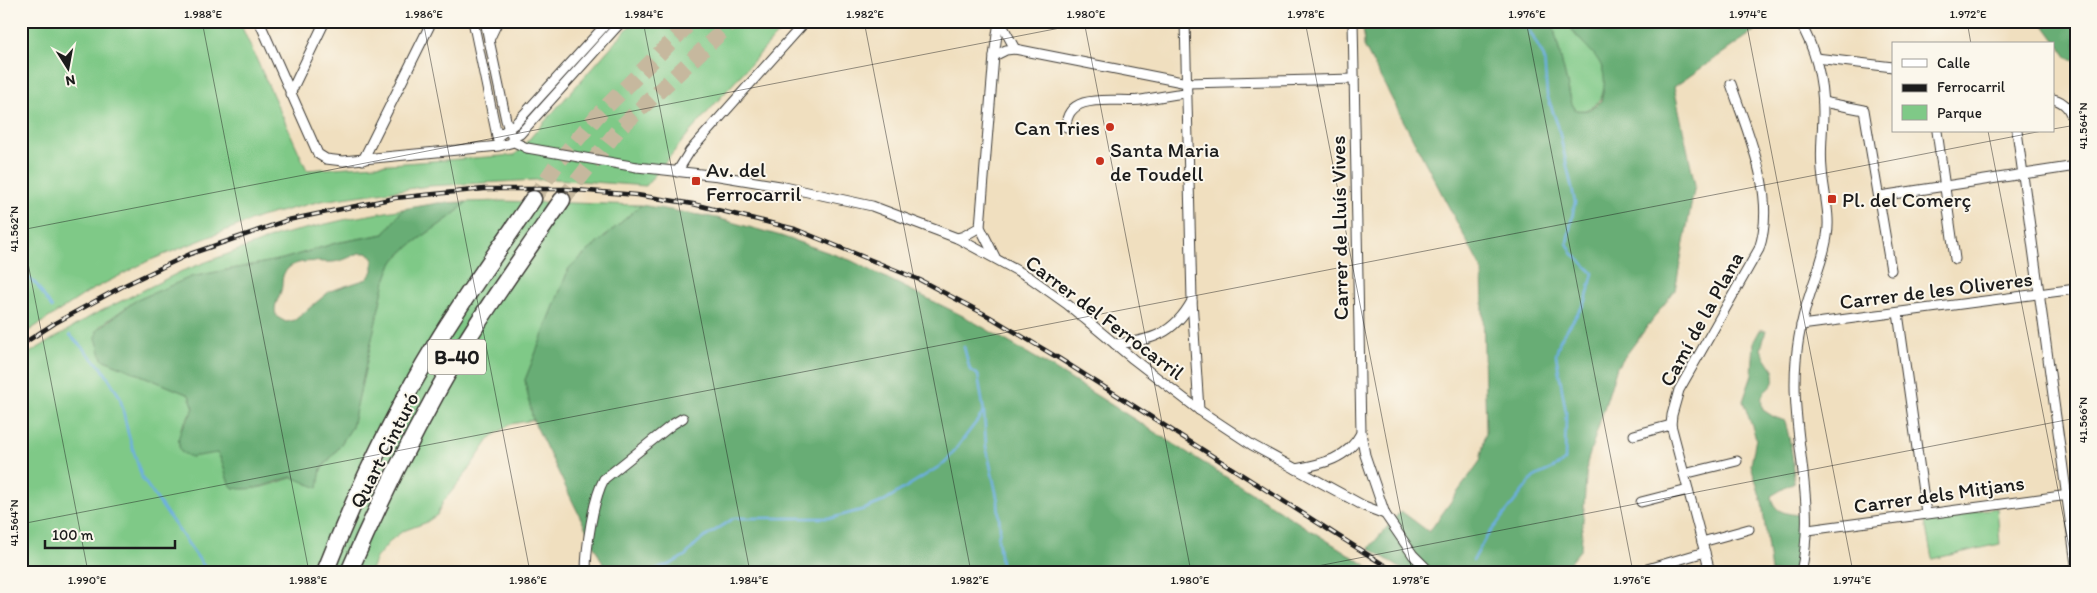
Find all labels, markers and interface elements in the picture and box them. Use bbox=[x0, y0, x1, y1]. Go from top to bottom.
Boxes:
text: 1.988°E bbox=[184, 7, 222, 21]
text: 1.986°E bbox=[405, 7, 443, 21]
text: 1.984°E bbox=[625, 7, 664, 21]
text: 1.982°E bbox=[846, 7, 884, 21]
text: 1.980°E bbox=[1067, 7, 1106, 21]
text: 1.978°E bbox=[1287, 7, 1325, 21]
text: 1.976°E bbox=[1508, 7, 1546, 21]
text: 1.974°E bbox=[1729, 7, 1767, 21]
text: 1.972°E bbox=[1949, 7, 1987, 21]
north arrow bbox=[42, 42, 92, 92]
legend bbox=[1892, 42, 2054, 132]
text: Calle bbox=[1937, 54, 1970, 72]
text: N bbox=[64, 71, 77, 90]
text: Ferrocarril bbox=[1937, 78, 2006, 96]
text: 41.564°N bbox=[2076, 102, 2090, 150]
text: Parque bbox=[1937, 104, 1982, 122]
place label: Can Tries bbox=[1014, 115, 1100, 140]
marker: Can Tries bbox=[1104, 121, 1116, 133]
street label: Carrer de Lluís Vives bbox=[1325, 135, 1353, 321]
place label: Santa Maria de Toudell bbox=[1110, 137, 1219, 186]
marker: Santa Maria de Toudell bbox=[1094, 155, 1106, 167]
place label: Av. del Ferrocarril bbox=[706, 157, 801, 206]
marker: Av. del Ferrocarril bbox=[690, 175, 702, 187]
place label: Pl. del Comerç bbox=[1842, 187, 1972, 212]
marker: Pl. del Comerç bbox=[1826, 193, 1838, 205]
text: 41.562°N bbox=[7, 206, 21, 252]
street label: Camí de la Plana bbox=[1654, 247, 1748, 391]
street label: Carrer del Ferrocarril bbox=[1021, 249, 1189, 385]
street label: Carrer de les Oliveres bbox=[1838, 266, 2034, 314]
road number: B-40 bbox=[428, 340, 486, 374]
street label: Quart Cinturó bbox=[344, 388, 424, 512]
text: 41.566°N bbox=[2076, 397, 2090, 443]
street label: Carrer dels Mitjans bbox=[1852, 470, 2026, 518]
text: 41.564°N bbox=[7, 499, 21, 547]
scale bar bbox=[45, 518, 175, 550]
text: 100 m bbox=[52, 526, 94, 544]
text: 1.990°E bbox=[68, 573, 107, 587]
text: 1.988°E bbox=[289, 573, 327, 587]
text: 1.986°E bbox=[509, 573, 547, 587]
text: 1.984°E bbox=[730, 573, 769, 587]
text: 1.982°E bbox=[951, 573, 989, 587]
text: 1.980°E bbox=[1171, 573, 1210, 587]
text: 1.978°E bbox=[1392, 573, 1430, 587]
text: 1.976°E bbox=[1613, 573, 1651, 587]
text: 1.974°E bbox=[1833, 573, 1871, 587]

